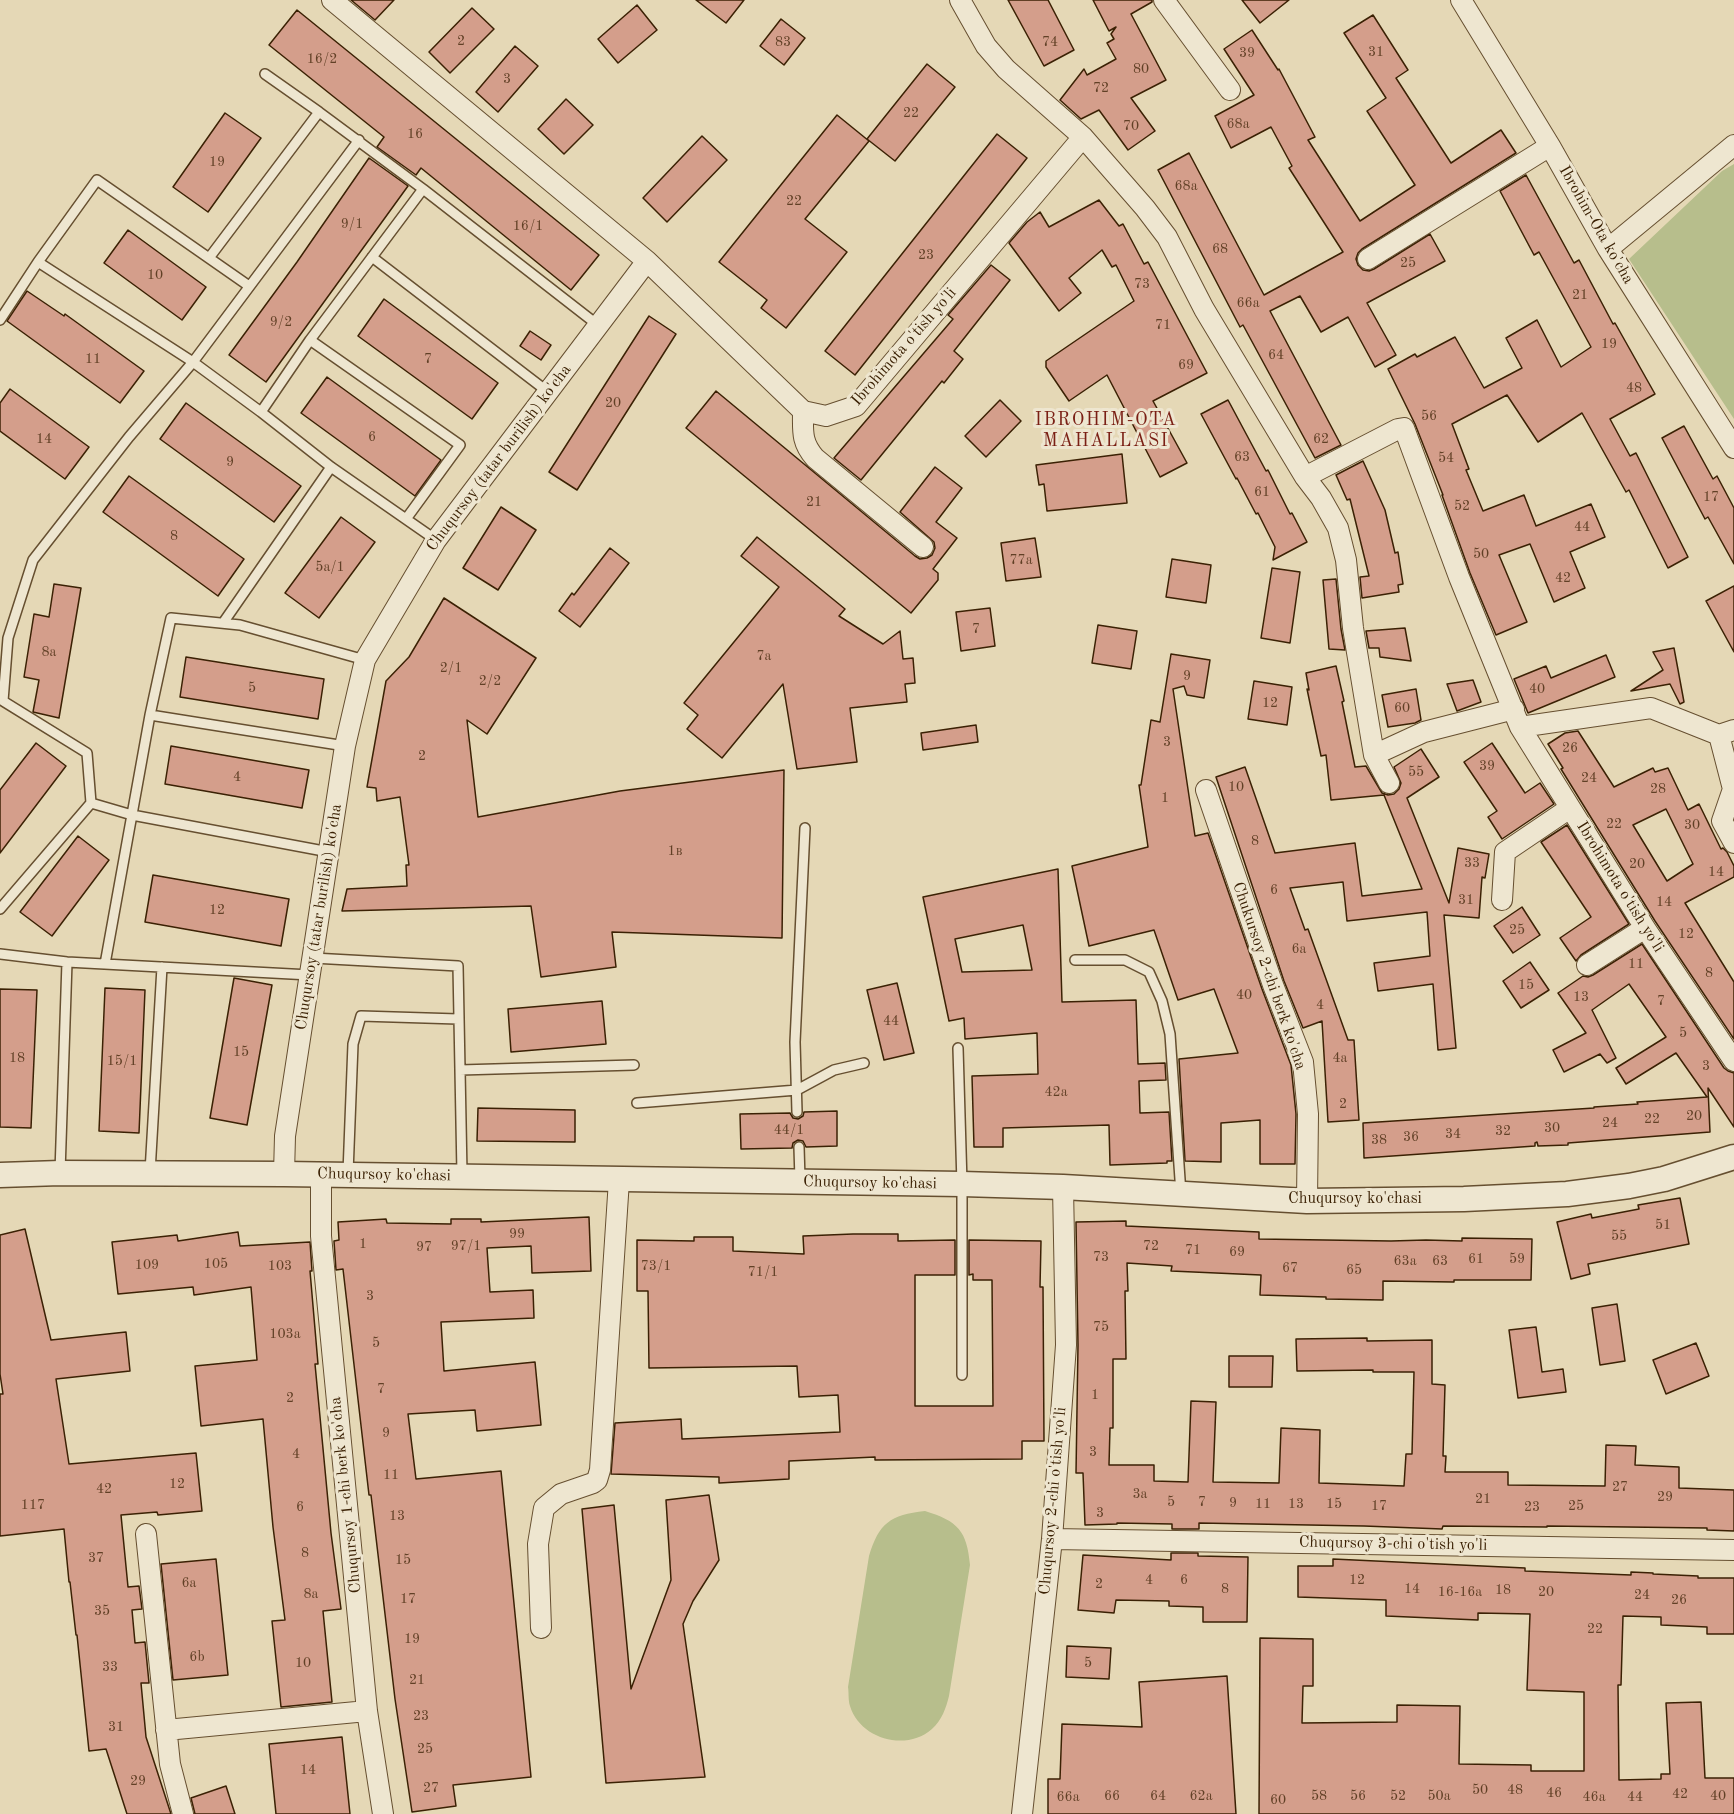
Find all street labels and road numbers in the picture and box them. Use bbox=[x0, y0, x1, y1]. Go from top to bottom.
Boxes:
street label: Ibrohim-Ota ko'cha bbox=[1554, 162, 1638, 288]
street label: Ibrohimota o'tish yo'li bbox=[847, 284, 961, 410]
street label: Chuqursoy (tatar burilish) ko'cha bbox=[422, 361, 576, 555]
street label: Chuqursoy (tatar burilish) ko'cha bbox=[292, 802, 346, 1032]
street label: Ibrohimota o'tish yo'li bbox=[1572, 818, 1668, 956]
street label: Chukursoy 2-chi berk ko'cha bbox=[1228, 880, 1310, 1072]
street label: Chuqursoy ko'chasi bbox=[317, 1164, 451, 1186]
street label: Chuqursoy ko'chasi bbox=[803, 1172, 937, 1194]
street label: Chuqursoy ko'chasi bbox=[1288, 1189, 1422, 1209]
street label: Chuqursoy 1-chi berk ko'cha bbox=[326, 1396, 366, 1594]
street label: Chuqursoy 2-chi o'tish yo'li bbox=[1035, 1406, 1071, 1596]
street label: Chuqursoy 3-chi o'tish yo'li bbox=[1299, 1533, 1487, 1555]

